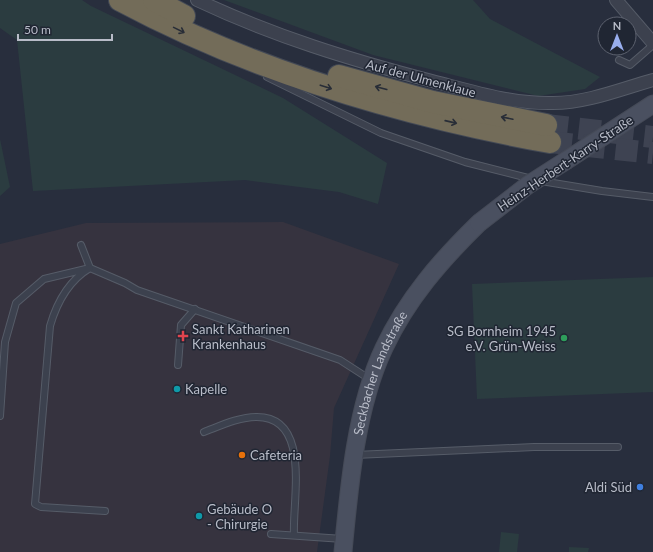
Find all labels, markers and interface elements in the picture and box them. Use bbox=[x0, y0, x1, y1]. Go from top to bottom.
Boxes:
scale bar bbox=[18, 16, 112, 42]
north arrow bbox=[597, 16, 637, 56]
text: N bbox=[613, 19, 621, 32]
text: 50 m bbox=[24, 22, 51, 37]
one-way arrow bbox=[172, 26, 184, 34]
street label: Auf der Ulmenklaue bbox=[364, 56, 478, 100]
one-way arrow bbox=[319, 84, 332, 91]
one-way arrow bbox=[375, 84, 388, 91]
street label: Heinz-Herbert-Karry-Straße bbox=[494, 112, 636, 214]
one-way arrow bbox=[501, 114, 514, 122]
one-way arrow bbox=[444, 118, 457, 126]
street label: Seckbacher Landstraße bbox=[350, 308, 411, 437]
place label: Sankt Katharinen Krankenhaus bbox=[192, 321, 290, 352]
place label: SG Bornheim 1945 e.V. Grün-Weiss bbox=[447, 323, 556, 354]
marker: Sankt Katharinen Krankenhaus bbox=[177, 330, 189, 342]
marker: SG Bornheim 1945 e.V. Grün-Weiss bbox=[559, 333, 569, 343]
place label: Kapelle bbox=[185, 381, 227, 397]
marker: Kapelle bbox=[172, 384, 182, 394]
place label: Cafeteria bbox=[250, 447, 302, 463]
marker: Cafeteria bbox=[237, 450, 247, 460]
place label: Aldi Süd bbox=[585, 479, 632, 495]
marker: Aldi Süd bbox=[635, 482, 645, 492]
place label: Gebäude O - Chirurgie bbox=[207, 501, 272, 532]
marker: Gebäude O - Chirurgie bbox=[194, 511, 204, 521]

